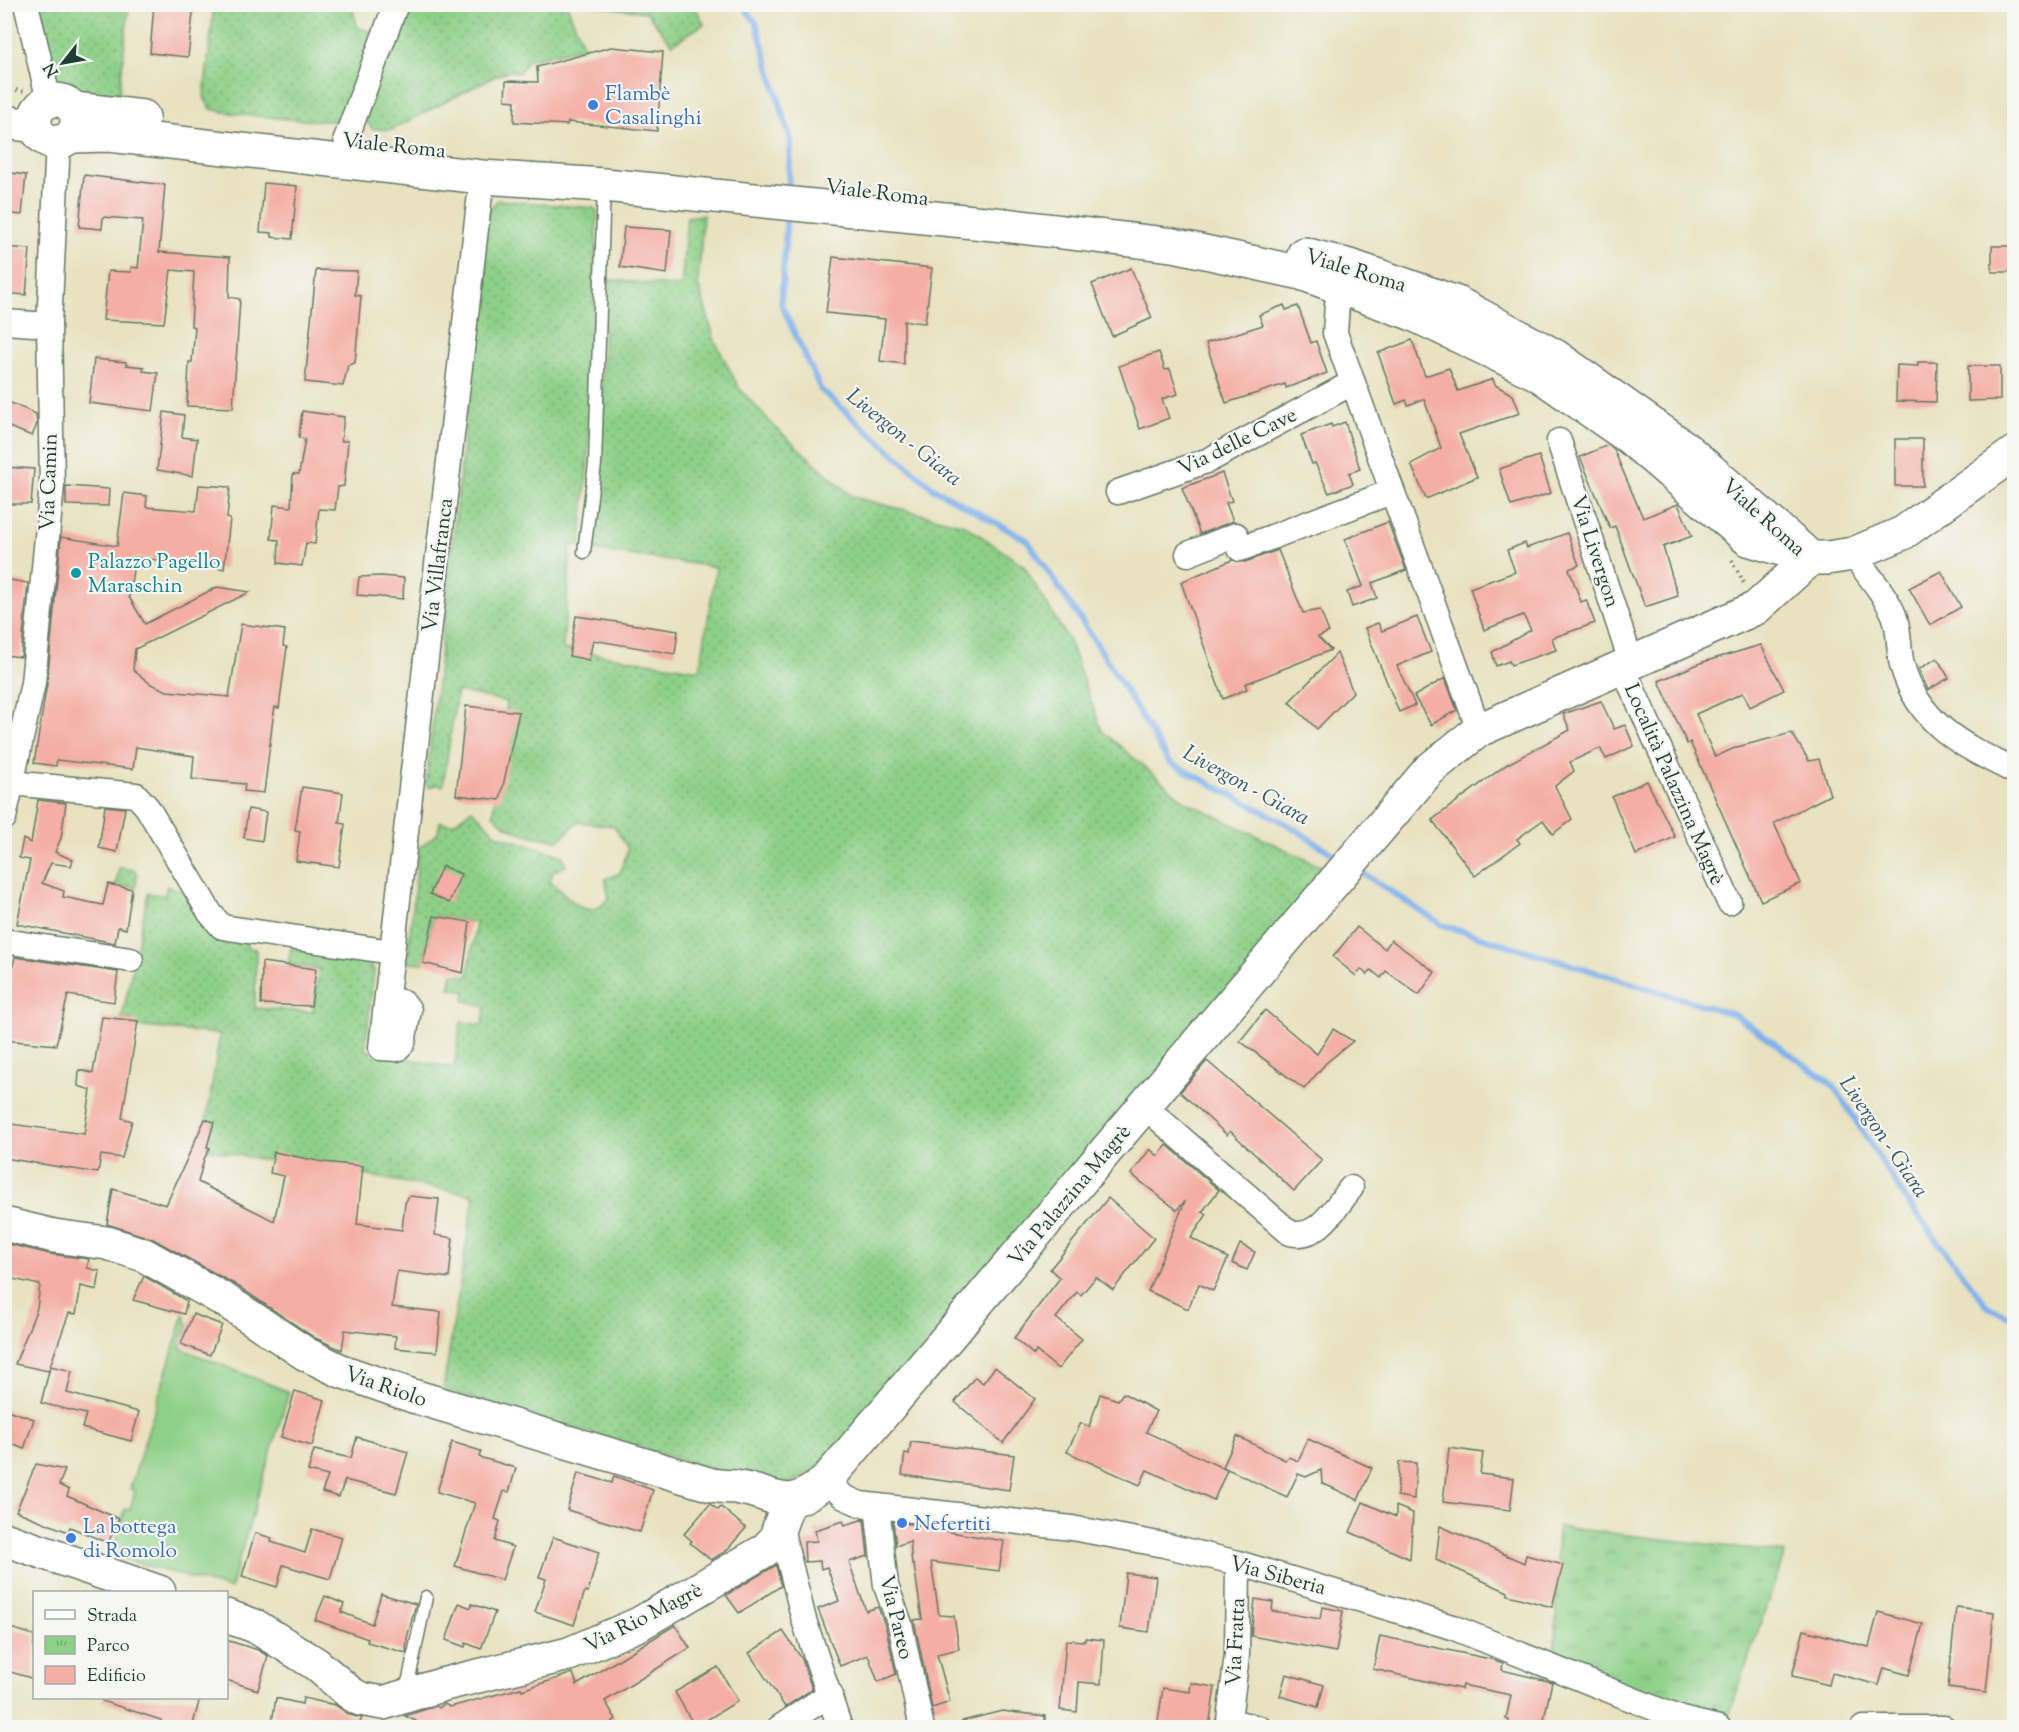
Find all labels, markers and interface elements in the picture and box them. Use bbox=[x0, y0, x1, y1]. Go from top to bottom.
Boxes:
north arrow bbox=[33, 33, 93, 93]
text: N bbox=[39, 58, 65, 81]
place label: Flambè Casalinghi bbox=[605, 80, 702, 134]
marker: Flambè Casalinghi bbox=[586, 98, 600, 112]
street label: Viale Roma bbox=[340, 127, 448, 167]
street label: Viale Roma bbox=[823, 173, 931, 215]
street label: Viale Roma bbox=[1301, 242, 1410, 302]
water label: Livergon - Giara bbox=[838, 382, 968, 495]
street label: Via delle Cave bbox=[1173, 401, 1302, 485]
street label: Via Camin bbox=[33, 433, 67, 532]
street label: Viale Roma bbox=[1714, 472, 1812, 565]
street label: Via Livergon bbox=[1562, 492, 1626, 612]
street label: Via Villafranca bbox=[416, 496, 462, 634]
place label: Palazzo Pagello Maraschin bbox=[88, 548, 220, 602]
marker: Palazzo Pagello Maraschin bbox=[69, 566, 83, 580]
street label: Località Palazzina Magrè bbox=[1615, 679, 1731, 891]
water label: Livergon - Giara bbox=[1176, 738, 1315, 835]
water label: Livergon - Giara bbox=[1830, 1070, 1935, 1205]
street label: Via Palazzina Magrè bbox=[1002, 1119, 1139, 1274]
street label: Via Riolo bbox=[340, 1360, 431, 1416]
place label: Nefertiti bbox=[914, 1510, 991, 1540]
place label: La bottega di Romolo bbox=[83, 1513, 177, 1567]
marker: Nefertiti bbox=[895, 1516, 909, 1530]
marker: La bottega di Romolo bbox=[64, 1531, 78, 1545]
street label: Via Siberia bbox=[1226, 1550, 1329, 1604]
street label: Via Pareo bbox=[870, 1572, 920, 1663]
street label: Via Rio Magrè bbox=[579, 1576, 708, 1662]
legend bbox=[33, 1591, 228, 1699]
street label: Via Fratta bbox=[1220, 1597, 1254, 1687]
text: Strada bbox=[87, 1604, 137, 1630]
text: Parco bbox=[87, 1634, 130, 1660]
text: Edificio bbox=[87, 1664, 146, 1690]

